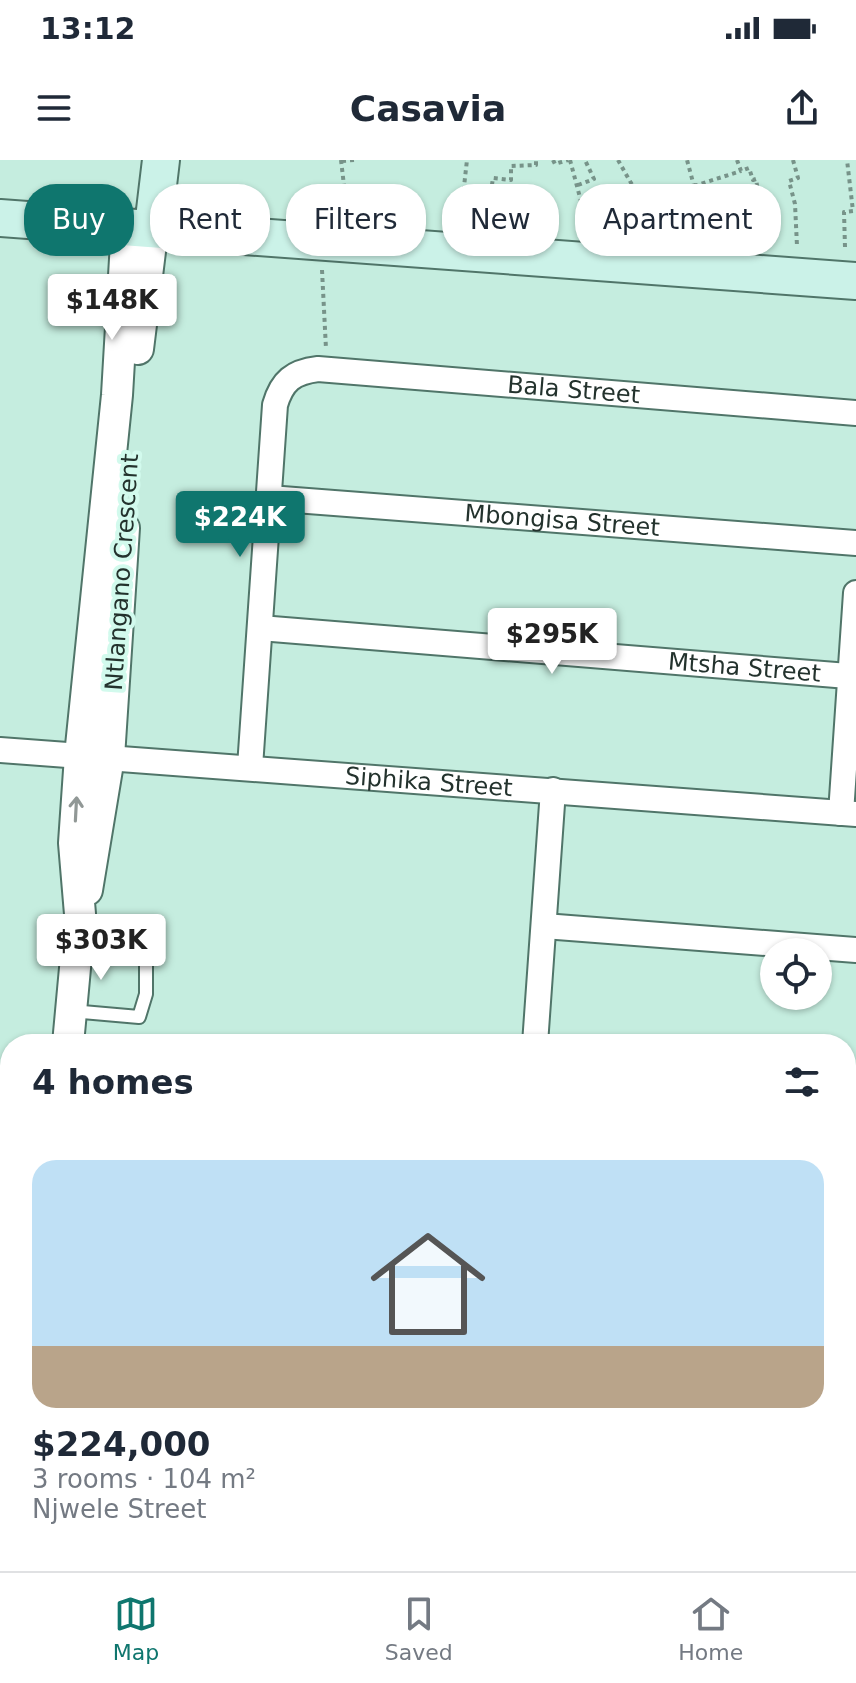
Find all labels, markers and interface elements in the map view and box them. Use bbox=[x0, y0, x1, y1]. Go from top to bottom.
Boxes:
text: 13:12 bbox=[40, 11, 136, 46]
icon: menu bbox=[32, 86, 76, 130]
icon: share bbox=[780, 86, 824, 130]
text: Casavia bbox=[350, 88, 506, 129]
chip: Buy bbox=[24, 184, 134, 256]
chip: Rent bbox=[150, 184, 270, 256]
chip: Filters bbox=[286, 184, 426, 256]
chip: New bbox=[442, 184, 559, 256]
chip: Apartment bbox=[575, 184, 781, 256]
pin: $148K bbox=[56, 274, 168, 342]
text: $148K bbox=[66, 285, 158, 315]
street label: Bala Street bbox=[506, 371, 641, 409]
street label: Ntlangano Crescent bbox=[100, 453, 144, 691]
pin: $224K bbox=[184, 491, 296, 559]
street label: Mbongisa Street bbox=[464, 499, 661, 542]
text: $224K bbox=[194, 502, 286, 532]
pin: $295K bbox=[496, 608, 608, 676]
text: $295K bbox=[506, 619, 598, 649]
street label: Mtsha Street bbox=[667, 647, 822, 688]
street label: Siphika Street bbox=[344, 762, 514, 802]
one-way arrow bbox=[69, 796, 84, 823]
pin: $303K bbox=[45, 914, 157, 982]
text: $303K bbox=[55, 925, 147, 955]
map controls bbox=[760, 938, 832, 1010]
button: locate bbox=[760, 938, 832, 1010]
icon: filters bbox=[780, 1060, 824, 1104]
text: 4 homes bbox=[32, 1062, 194, 1102]
icon: home bbox=[356, 1212, 500, 1356]
text: $224,000 bbox=[32, 1424, 211, 1464]
text: 3 rooms · 104 m² bbox=[32, 1464, 256, 1494]
text: Njwele Street bbox=[32, 1494, 206, 1524]
tab: Map bbox=[113, 1592, 159, 1665]
tab: Saved bbox=[385, 1592, 453, 1665]
tab: Home bbox=[678, 1592, 743, 1665]

